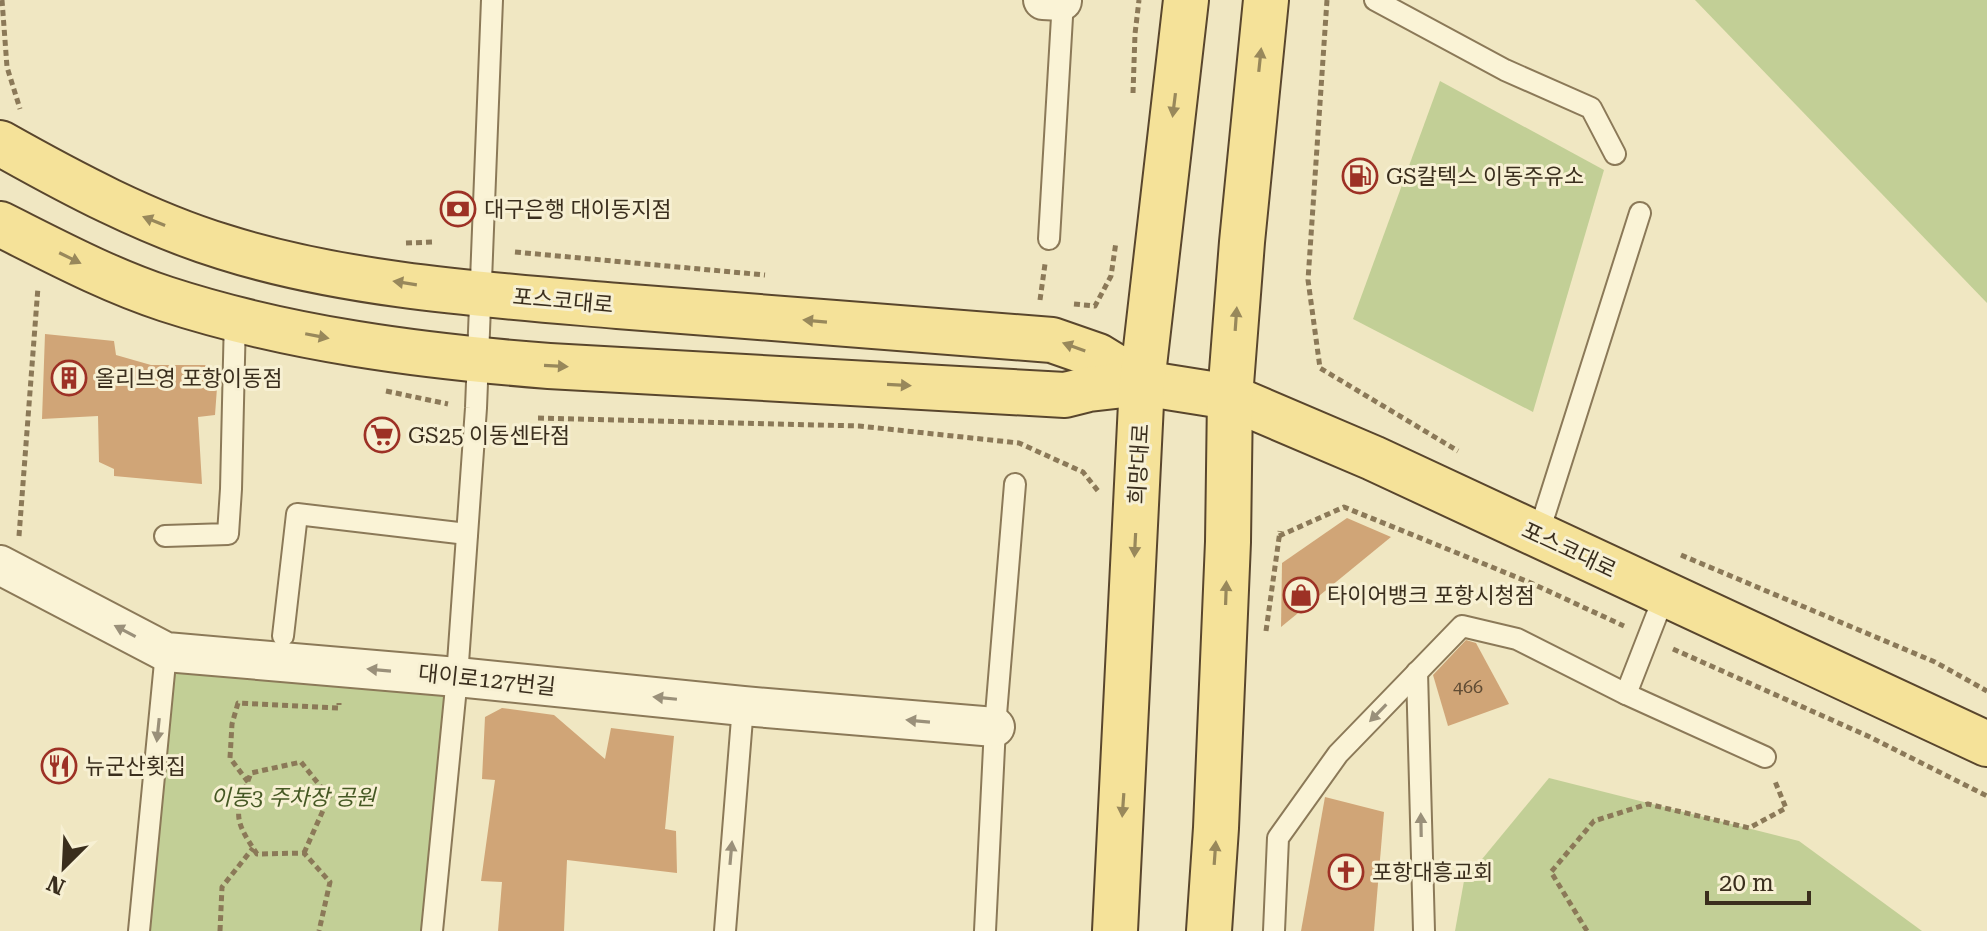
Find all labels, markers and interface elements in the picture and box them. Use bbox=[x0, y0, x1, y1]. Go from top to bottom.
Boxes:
one-way arrow bbox=[1254, 47, 1267, 72]
one-way arrow bbox=[1167, 93, 1180, 118]
fuel station icon: GS칼텍스 이동주유소 bbox=[1341, 157, 1379, 195]
place label: GS칼텍스 이동주유소 bbox=[1386, 164, 1584, 189]
bank icon: 대구은행 대이동지점 bbox=[439, 190, 477, 228]
place label: 대구은행 대이동지점 bbox=[484, 197, 672, 222]
one-way arrow bbox=[142, 214, 166, 227]
one-way arrow bbox=[58, 251, 82, 265]
one-way arrow bbox=[392, 277, 417, 289]
street label: 포스코대로 bbox=[512, 284, 614, 318]
one-way arrow bbox=[1230, 306, 1243, 331]
one-way arrow bbox=[802, 315, 827, 328]
one-way arrow bbox=[305, 330, 330, 342]
one-way arrow bbox=[1061, 340, 1085, 353]
building icon: 올리브영 포항이동점 bbox=[50, 359, 88, 397]
one-way arrow bbox=[544, 359, 569, 372]
place label: 올리브영 포항이동점 bbox=[95, 366, 283, 391]
one-way arrow bbox=[887, 379, 912, 392]
supermarket icon: GS25 이동센타점 bbox=[363, 416, 401, 454]
place label: GS25 이동센타점 bbox=[408, 423, 570, 448]
street label: 희망대로 bbox=[1124, 423, 1154, 505]
street label: 포스코대로 bbox=[1518, 517, 1620, 583]
one-way arrow bbox=[1129, 533, 1142, 558]
shop icon: 타이어뱅크 포항시청점 bbox=[1282, 576, 1320, 614]
one-way arrow bbox=[1220, 580, 1233, 605]
place label: 타이어뱅크 포항시청점 bbox=[1327, 583, 1535, 608]
one-way arrow bbox=[114, 624, 137, 638]
street label: 대이로127번길 bbox=[417, 660, 557, 700]
one-way arrow bbox=[366, 663, 391, 676]
house number: 466 bbox=[1453, 676, 1483, 697]
one-way arrow bbox=[652, 692, 677, 705]
one-way arrow bbox=[1369, 703, 1387, 722]
one-way arrow bbox=[905, 714, 930, 727]
one-way arrow bbox=[152, 718, 165, 743]
restaurant icon: 뉴군산횟집 bbox=[40, 747, 78, 785]
place label: 뉴군산횟집 bbox=[85, 754, 186, 779]
park label: 이동3 주차장 공원 bbox=[210, 785, 377, 810]
one-way arrow bbox=[1116, 793, 1129, 818]
one-way arrow bbox=[1414, 812, 1427, 837]
north arrow bbox=[24, 827, 104, 907]
one-way arrow bbox=[725, 840, 738, 865]
one-way arrow bbox=[1209, 840, 1222, 865]
church icon: 포항대흥교회 bbox=[1327, 853, 1365, 891]
scale bar bbox=[1707, 855, 1809, 905]
place label: 포항대흥교회 bbox=[1372, 860, 1493, 885]
text: 20 m bbox=[1719, 869, 1774, 897]
text: N bbox=[43, 870, 69, 900]

